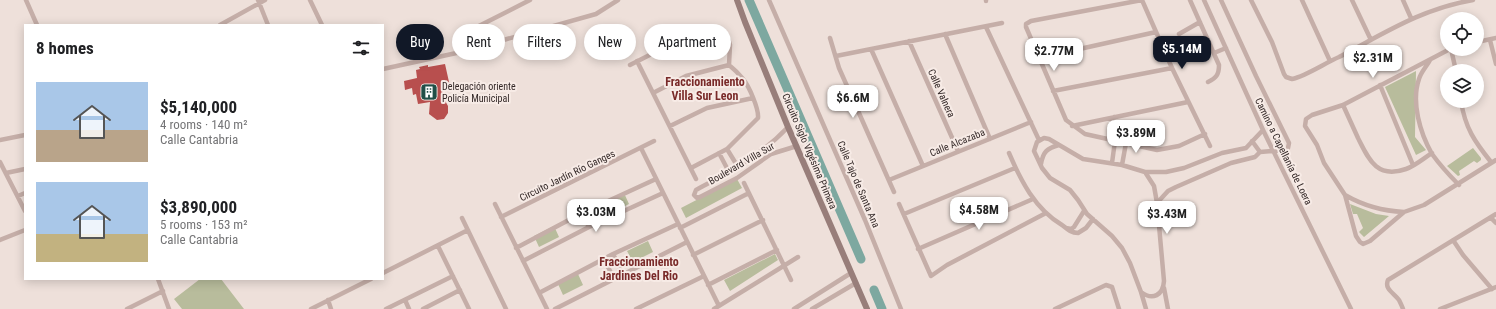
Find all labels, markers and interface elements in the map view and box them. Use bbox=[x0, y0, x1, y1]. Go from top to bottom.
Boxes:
map controls bbox=[1440, 12, 1484, 108]
button: locate bbox=[1440, 12, 1484, 56]
chip: Buy bbox=[396, 24, 444, 60]
chip: Rent bbox=[452, 24, 505, 60]
chip: Filters bbox=[513, 24, 576, 60]
chip: New bbox=[584, 24, 636, 60]
chip: Apartment bbox=[644, 24, 731, 60]
pin: $5.14M bbox=[1149, 36, 1215, 70]
icon: filters bbox=[350, 37, 372, 59]
text: 8 homes bbox=[36, 38, 94, 58]
pin: $2.77M bbox=[1021, 38, 1087, 72]
text: $5.14M bbox=[1162, 41, 1202, 56]
text: $2.77M bbox=[1034, 43, 1074, 58]
pin: $2.31M bbox=[1340, 45, 1406, 79]
text: $2.31M bbox=[1353, 50, 1393, 65]
button: layers bbox=[1440, 64, 1484, 108]
street label: Calle Valnera bbox=[926, 67, 957, 119]
district label: Fraccionamiento Villa Sur Leon bbox=[665, 75, 745, 103]
place label: Delegación oriente Policía Municipal bbox=[442, 81, 516, 104]
building icon: Delegación oriente Policía Municipal bbox=[419, 82, 439, 102]
pin: $6.6M bbox=[825, 85, 881, 119]
text: $6.6M bbox=[836, 90, 870, 105]
street label: Circuito Siglo Vigésima Primera bbox=[780, 92, 839, 211]
street label: Camino a Capellanía de Loera bbox=[1253, 96, 1314, 207]
text: $5,140,000 bbox=[160, 97, 237, 117]
icon: home bbox=[68, 98, 116, 146]
text: 4 rooms · 140 m² bbox=[160, 117, 247, 132]
pin: $3.89M bbox=[1103, 120, 1169, 154]
text: $3.89M bbox=[1116, 125, 1156, 140]
street label: Calle Alcazaba bbox=[928, 126, 987, 159]
text: Calle Cantabria bbox=[160, 132, 238, 147]
street label: Calle Tajo de Santa Ana bbox=[835, 139, 882, 229]
street label: Boulevard Villa Sur bbox=[706, 140, 776, 187]
street label: Circuito Jardín Río Ganges bbox=[518, 147, 617, 203]
text: $3,890,000 bbox=[160, 197, 237, 217]
pin: $4.58M bbox=[946, 197, 1012, 231]
icon: home bbox=[68, 198, 116, 246]
pin: $3.03M bbox=[563, 199, 629, 233]
pin: $3.43M bbox=[1134, 201, 1200, 235]
text: $4.58M bbox=[959, 202, 999, 217]
text: $3.03M bbox=[576, 204, 616, 219]
text: $3.43M bbox=[1147, 206, 1187, 221]
text: 5 rooms · 153 m² bbox=[160, 217, 247, 232]
text: Calle Cantabria bbox=[160, 232, 238, 247]
district label: Fraccionamiento Jardines Del Rio bbox=[599, 255, 679, 283]

